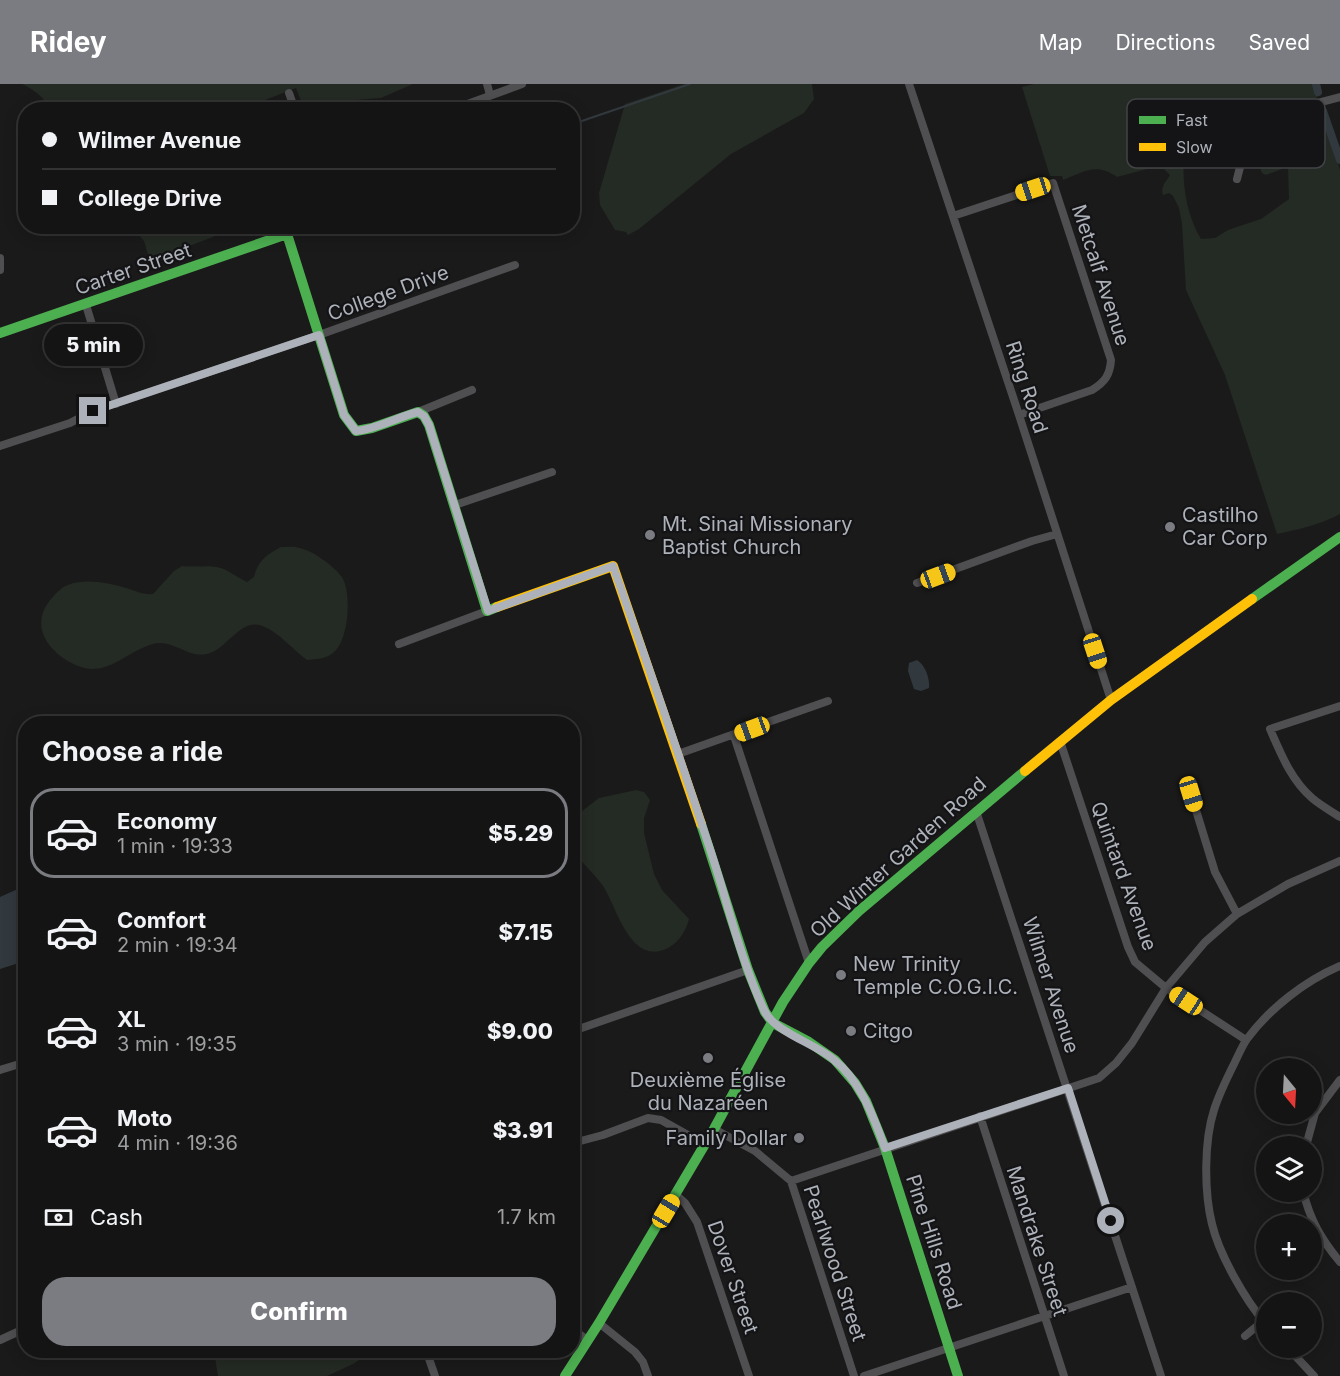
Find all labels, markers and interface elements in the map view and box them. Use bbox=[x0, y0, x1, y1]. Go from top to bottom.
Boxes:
text: Ridey bbox=[30, 25, 107, 59]
text: Map bbox=[1039, 30, 1082, 55]
text: Directions bbox=[1115, 30, 1216, 55]
text: Saved bbox=[1249, 30, 1310, 55]
legend bbox=[1127, 99, 1325, 168]
text: Fast bbox=[1176, 110, 1208, 130]
text: Wilmer Avenue bbox=[78, 127, 241, 153]
text: Slow bbox=[1176, 137, 1213, 157]
car bbox=[1013, 175, 1053, 203]
text: College Drive bbox=[78, 185, 222, 211]
street label: Metcalf Avenue bbox=[1067, 201, 1135, 349]
street label: Carter Street bbox=[72, 238, 195, 300]
street label: College Drive bbox=[324, 260, 452, 326]
callout: 5 min bbox=[44, 324, 142, 366]
text: 5 min bbox=[66, 333, 121, 357]
street label: Ring Road bbox=[1001, 338, 1053, 436]
route end bbox=[79, 397, 106, 424]
place label: Castilho Car Corp bbox=[1182, 503, 1268, 550]
place label: Mt. Sinai Missionary Baptist Church bbox=[662, 512, 852, 559]
marker: Castilho Car Corp bbox=[1163, 520, 1177, 534]
marker: Mt. Sinai Missionary Baptist Church bbox=[643, 528, 657, 542]
car bbox=[918, 561, 958, 591]
car bbox=[1081, 631, 1109, 671]
car bbox=[732, 714, 772, 744]
text: Choose a ride bbox=[42, 735, 223, 768]
street label: Old Winter Garden Road bbox=[805, 772, 991, 942]
car bbox=[1177, 774, 1205, 814]
street label: Quintard Avenue bbox=[1086, 798, 1162, 954]
icon: car bbox=[45, 806, 99, 860]
text: Economy bbox=[117, 808, 217, 834]
text: $5.29 bbox=[488, 820, 553, 846]
text: 1 min · 19:33 bbox=[117, 834, 233, 858]
icon: car bbox=[45, 905, 99, 959]
text: Comfort bbox=[117, 907, 206, 933]
street label: Wilmer Avenue bbox=[1018, 914, 1084, 1056]
text: $7.15 bbox=[499, 919, 553, 945]
text: 2 min · 19:34 bbox=[117, 933, 238, 957]
place label: New Trinity Temple C.O.G.I.C. bbox=[853, 952, 1018, 999]
marker: New Trinity Temple C.O.G.I.C. bbox=[834, 968, 848, 982]
car bbox=[1166, 984, 1206, 1018]
icon: car bbox=[45, 1004, 99, 1058]
text: XL bbox=[117, 1006, 146, 1032]
text: $9.00 bbox=[487, 1018, 553, 1044]
place label: Citgo bbox=[863, 1019, 913, 1043]
marker: Citgo bbox=[844, 1024, 858, 1038]
text: 3 min · 19:35 bbox=[117, 1032, 237, 1056]
marker: Deuxième Église du Nazaréen bbox=[701, 1051, 715, 1065]
north arrow bbox=[1256, 1058, 1322, 1124]
map controls bbox=[1256, 1058, 1322, 1358]
place label: Deuxième Église du Nazaréen bbox=[630, 1067, 786, 1115]
icon: car bbox=[45, 1103, 99, 1157]
text: Moto bbox=[117, 1105, 172, 1131]
text: $3.91 bbox=[493, 1117, 553, 1143]
place label: Family Dollar bbox=[665, 1126, 787, 1150]
text: 4 min · 19:36 bbox=[117, 1131, 238, 1155]
marker: Family Dollar bbox=[792, 1131, 806, 1145]
button: layers bbox=[1256, 1136, 1322, 1202]
street label: Mandrake Street bbox=[1001, 1163, 1073, 1319]
street label: Pine Hills Road bbox=[901, 1171, 967, 1313]
street label: Pearlwood Street bbox=[798, 1182, 872, 1345]
car bbox=[649, 1191, 683, 1231]
icon: cash bbox=[42, 1201, 75, 1234]
text: Cash bbox=[90, 1204, 143, 1230]
text: 1.7 km bbox=[497, 1205, 556, 1229]
route start bbox=[1097, 1207, 1124, 1234]
button: + bbox=[1256, 1214, 1322, 1280]
street label: Dover Street bbox=[702, 1217, 764, 1337]
button: Confirm bbox=[42, 1277, 556, 1346]
button: − bbox=[1256, 1292, 1322, 1358]

